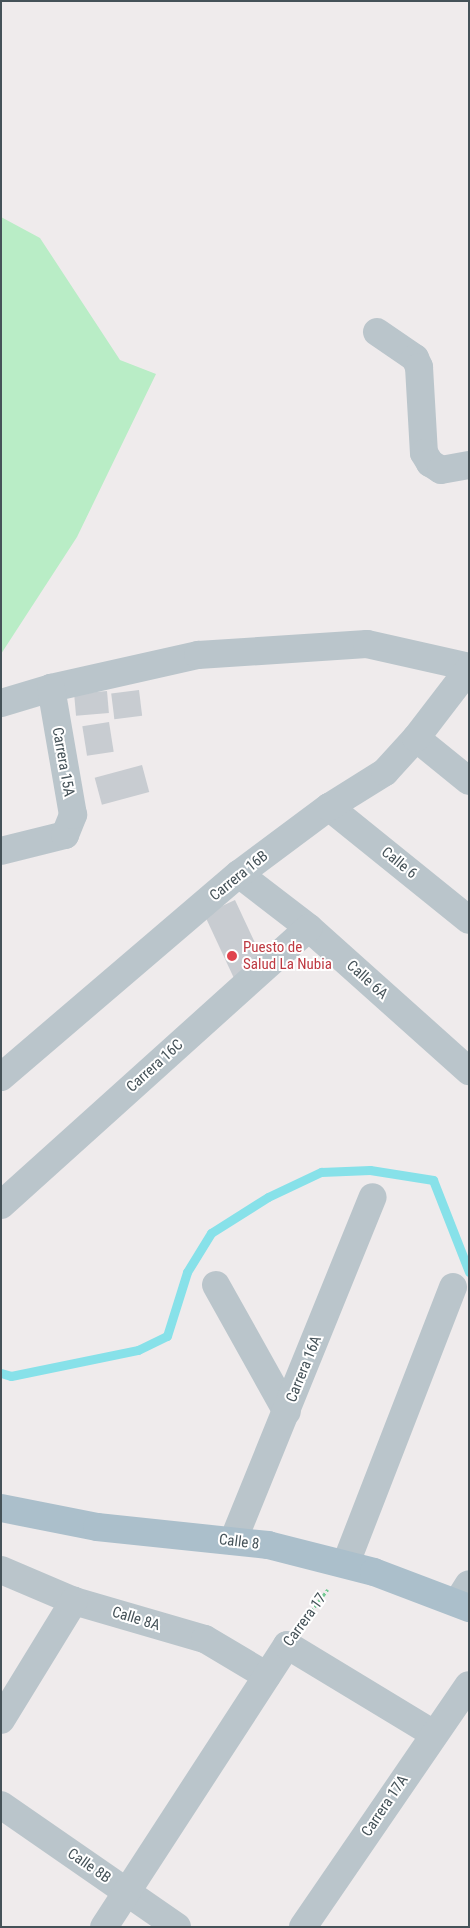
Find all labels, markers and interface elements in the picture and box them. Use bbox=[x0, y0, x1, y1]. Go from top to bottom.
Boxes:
street label: Carrera 15A bbox=[48, 726, 78, 798]
street label: Calle 6 bbox=[378, 843, 420, 883]
street label: Carrera 16B bbox=[206, 847, 272, 905]
place label: Puesto de Salud La Nubia bbox=[243, 938, 332, 973]
marker: Puesto de Salud La Nubia bbox=[225, 949, 239, 963]
street label: Calle 6A bbox=[343, 957, 391, 1003]
street label: Carrera 16C bbox=[123, 1036, 187, 1096]
street label: Carrera 16A bbox=[283, 1333, 325, 1405]
street label: Calle 8 bbox=[218, 1531, 260, 1553]
street label: Carrera 17 bbox=[280, 1590, 330, 1650]
street label: Calle 8A bbox=[110, 1603, 162, 1635]
street label: Carrera 17A bbox=[358, 1772, 412, 1840]
street label: Calle 8B bbox=[64, 1845, 114, 1887]

